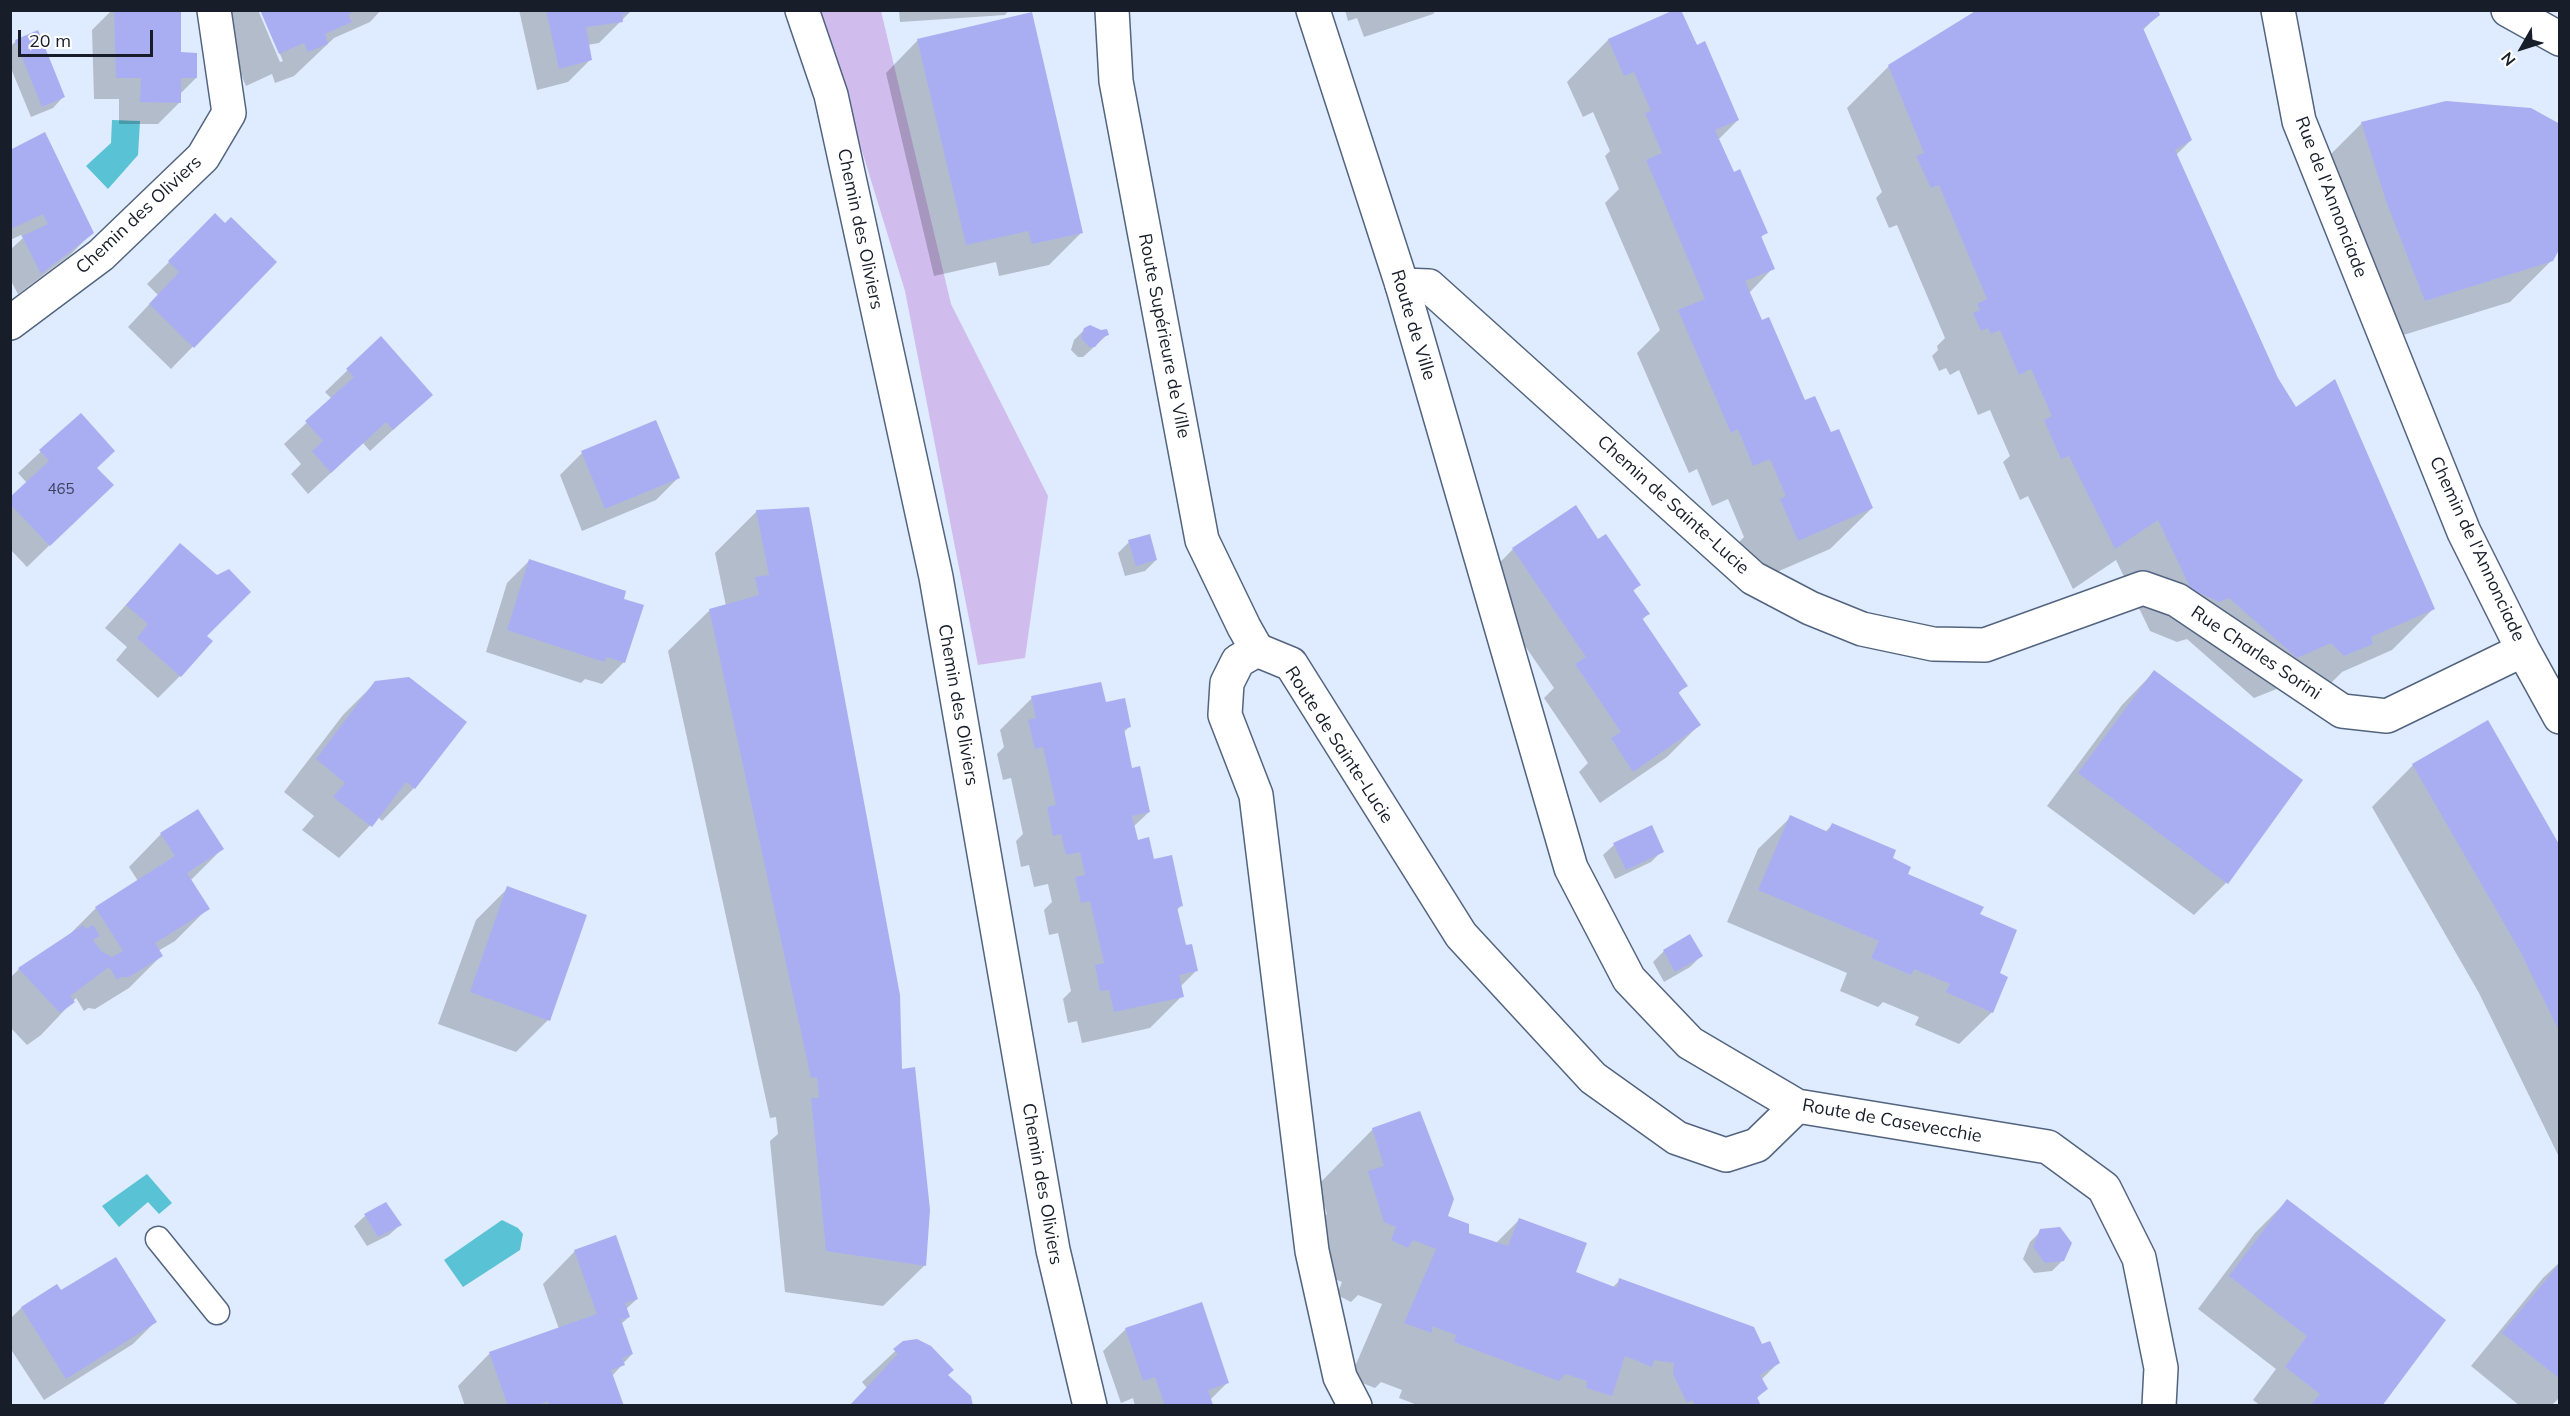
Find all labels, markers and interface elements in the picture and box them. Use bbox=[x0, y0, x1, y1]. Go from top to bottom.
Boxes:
scale bar bbox=[21, 18, 156, 56]
north arrow bbox=[2492, 18, 2552, 78]
text: 20 m bbox=[29, 29, 71, 52]
text: N bbox=[2496, 48, 2520, 70]
street label: Rue de l'Annonciade bbox=[2290, 113, 2372, 281]
street label: Chemin des Oliviers bbox=[832, 147, 888, 311]
street label: Chemin des Oliviers bbox=[72, 151, 206, 279]
street label: Route Supérieure de Ville bbox=[1134, 232, 1194, 440]
street label: Route de Ville bbox=[1386, 267, 1440, 383]
street label: Chemin de Sainte-Lucie bbox=[1593, 431, 1753, 579]
street label: Chemin de l'Annonciade bbox=[2425, 453, 2529, 645]
house number: 465 bbox=[48, 480, 74, 498]
street label: Rue Charles Sorini bbox=[2187, 601, 2325, 705]
street label: Chemin des Oliviers bbox=[933, 623, 983, 787]
street label: Route de Sainte-Lucie bbox=[1280, 663, 1398, 827]
street label: Route de Casevecchie bbox=[1801, 1095, 1983, 1147]
street label: Chemin des Oliviers bbox=[1017, 1102, 1067, 1266]

